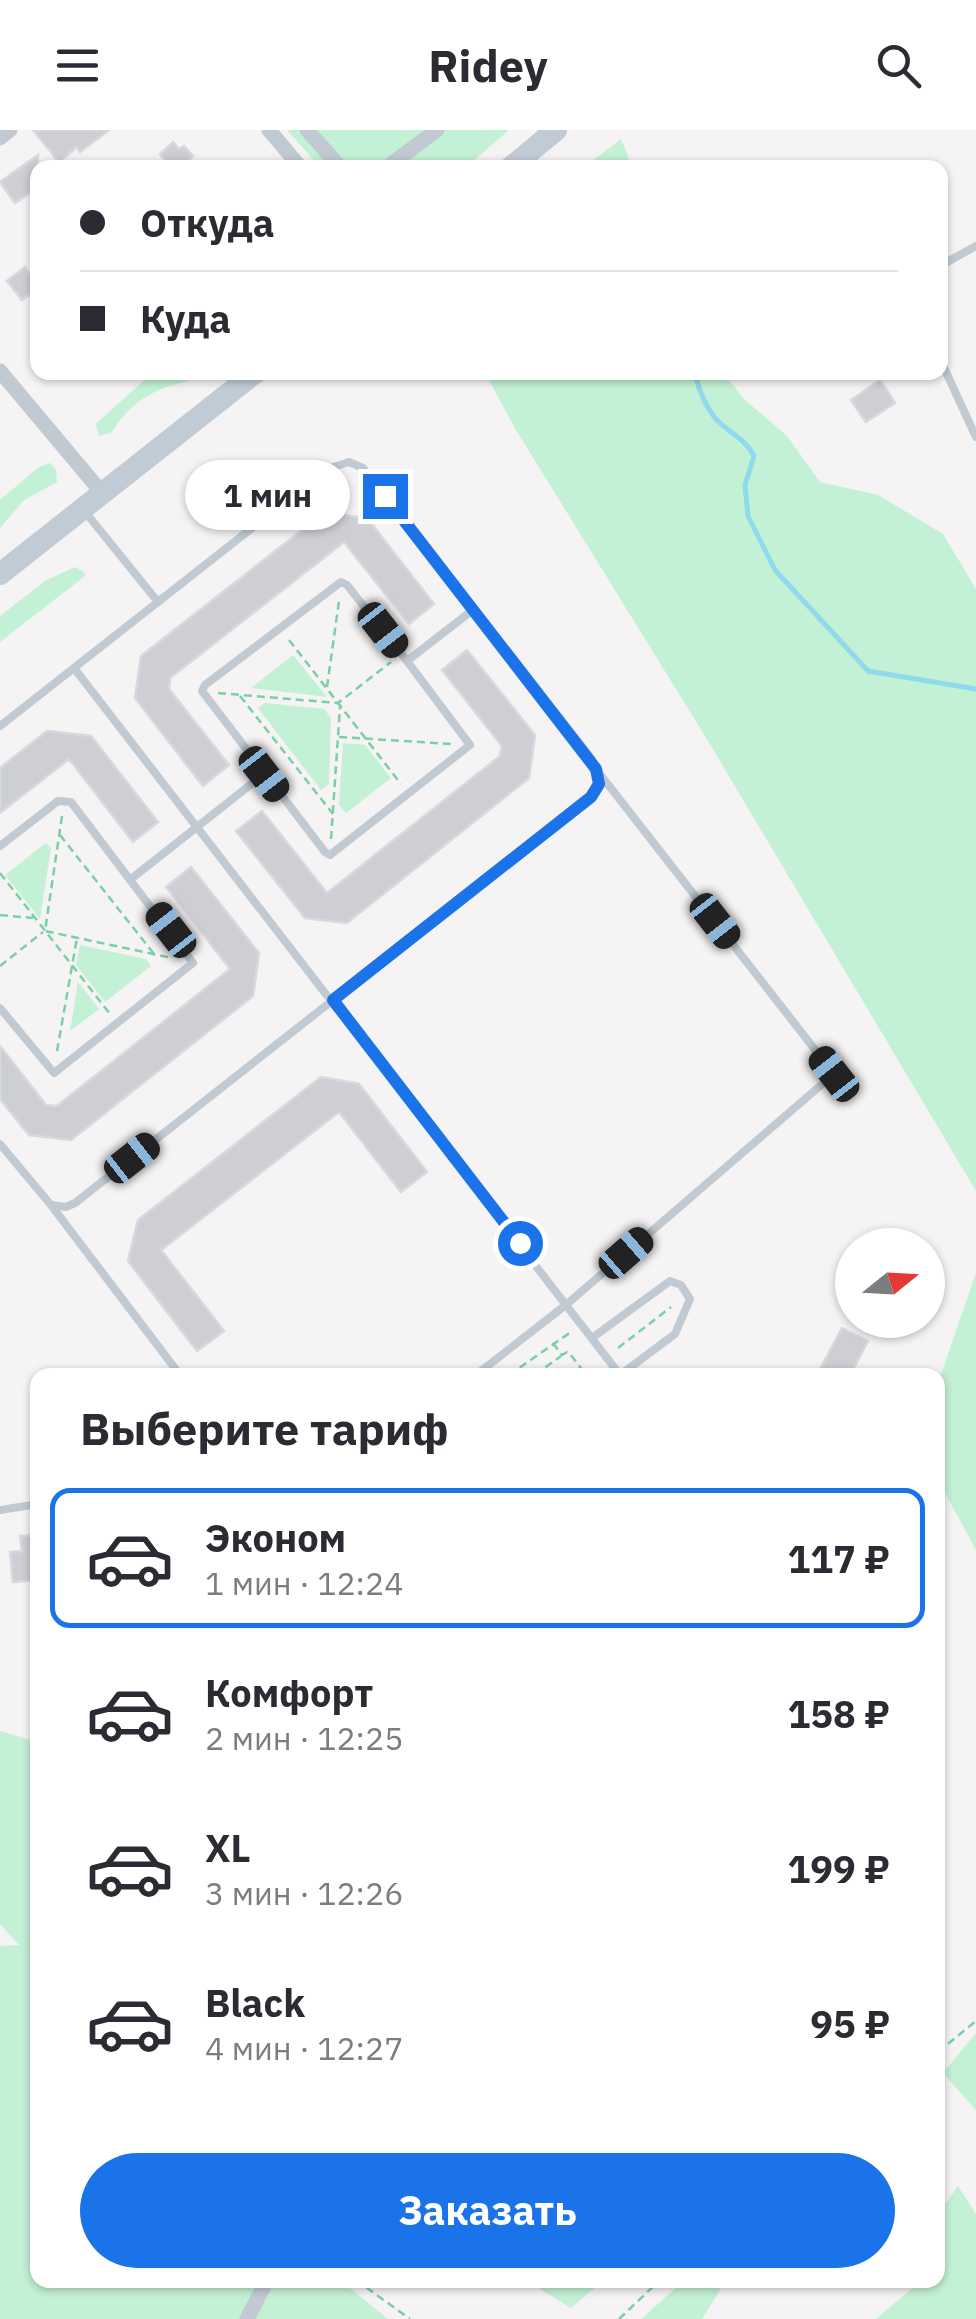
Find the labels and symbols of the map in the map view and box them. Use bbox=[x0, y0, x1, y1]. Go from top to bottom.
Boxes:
callout: 1 мин bbox=[185, 461, 350, 531]
route end bbox=[363, 474, 408, 519]
car bbox=[353, 597, 413, 663]
car bbox=[234, 741, 294, 807]
car bbox=[685, 888, 745, 954]
car bbox=[141, 897, 201, 963]
car bbox=[804, 1041, 864, 1107]
car bbox=[99, 1128, 165, 1188]
route start bbox=[498, 1221, 543, 1266]
car bbox=[594, 1222, 658, 1284]
north arrow bbox=[835, 1228, 945, 1338]

